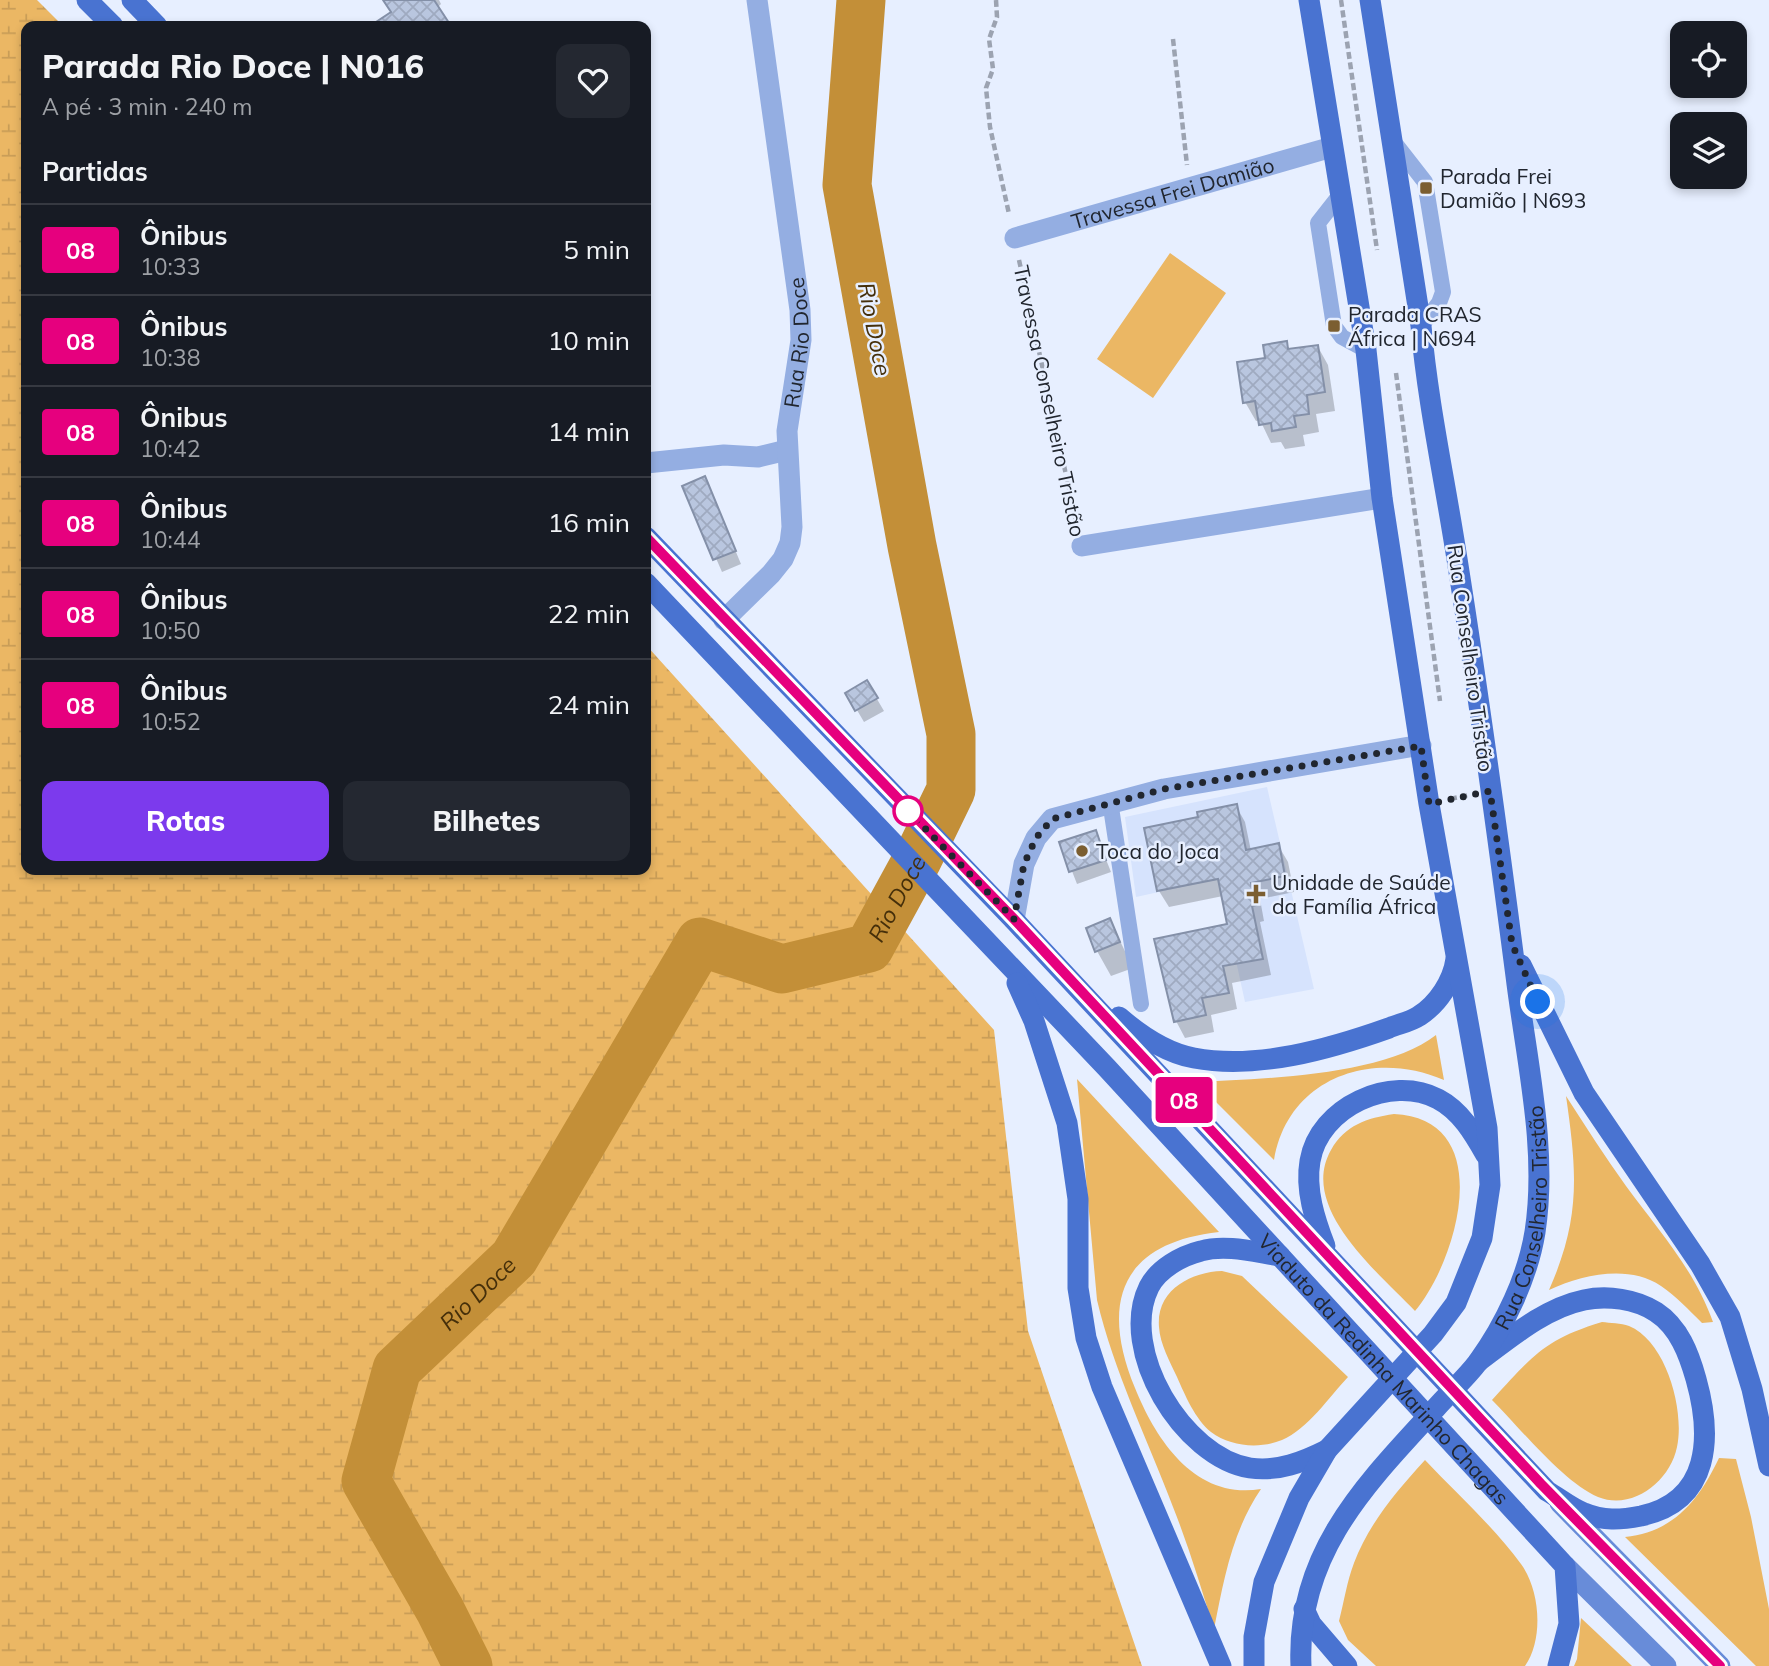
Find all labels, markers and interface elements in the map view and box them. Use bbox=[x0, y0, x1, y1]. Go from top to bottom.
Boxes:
map controls bbox=[1670, 21, 1747, 189]
button: locate bbox=[1670, 21, 1747, 98]
button: heart bbox=[556, 44, 630, 118]
text: Parada Rio Doce | N016 bbox=[42, 45, 424, 86]
text: A pé · 3 min · 240 m bbox=[42, 92, 252, 121]
button: layers bbox=[1670, 112, 1747, 189]
street label: Travessa Frei Damião bbox=[1068, 151, 1277, 234]
text: Partidas bbox=[42, 155, 148, 188]
place label: Parada Frei Damião | N693 bbox=[1440, 163, 1586, 213]
marker: Parada Frei Damião | N693 bbox=[1418, 180, 1434, 196]
text: Ônibus bbox=[140, 219, 228, 252]
text: 5 min bbox=[563, 233, 630, 266]
text: 08 bbox=[66, 235, 95, 265]
text: 10:33 bbox=[140, 252, 200, 281]
street label: Travessa Conselheiro Tristão bbox=[1009, 263, 1091, 539]
street label: Rua Rio Doce bbox=[778, 276, 814, 410]
water label: Rio Doce bbox=[852, 280, 898, 378]
place label: Parada CRAS África | N694 bbox=[1348, 301, 1482, 351]
text: Ônibus bbox=[140, 310, 228, 343]
marker: Parada CRAS África | N694 bbox=[1326, 318, 1342, 334]
text: 10 min bbox=[548, 324, 630, 357]
text: 08 bbox=[66, 326, 95, 356]
text: 10:38 bbox=[140, 343, 200, 372]
text: Ônibus bbox=[140, 401, 228, 434]
text: 14 min bbox=[548, 415, 630, 448]
text: 08 bbox=[66, 417, 95, 447]
text: 10:42 bbox=[140, 434, 200, 463]
text: Ônibus bbox=[140, 492, 228, 525]
text: 16 min bbox=[548, 506, 630, 539]
text: 08 bbox=[66, 508, 95, 538]
text: 10:44 bbox=[140, 525, 200, 554]
street label: Rua Conselheiro Tristão bbox=[1442, 543, 1500, 773]
text: Ônibus bbox=[140, 583, 228, 616]
text: 22 min bbox=[548, 597, 630, 630]
text: 08 bbox=[66, 599, 95, 629]
text: 10:50 bbox=[140, 616, 200, 645]
text: Ônibus bbox=[140, 674, 228, 707]
text: 24 min bbox=[548, 688, 630, 721]
text: 08 bbox=[66, 690, 95, 720]
text: 10:52 bbox=[140, 707, 200, 736]
button: Rotas bbox=[42, 781, 329, 861]
button: Bilhetes bbox=[343, 781, 630, 861]
unlabelled marker bbox=[893, 796, 923, 826]
place label: Toca do Joca bbox=[1096, 838, 1219, 864]
marker: Toca do Joca bbox=[1074, 843, 1090, 859]
water label: Rio Doce bbox=[861, 850, 932, 947]
place label: Unidade de Saúde da Família África bbox=[1272, 869, 1451, 919]
marker: Unidade de Saúde da Família África bbox=[1246, 884, 1266, 904]
your location bbox=[1520, 984, 1555, 1019]
line badge: 08 bbox=[1152, 1077, 1216, 1123]
text: 08 bbox=[1170, 1085, 1198, 1115]
street label: Rua Conselheiro Tristão bbox=[1488, 1104, 1552, 1334]
street label: Viaduto da Redinha Marinho Chagas bbox=[1253, 1228, 1515, 1510]
water label: Rio Doce bbox=[433, 1250, 521, 1336]

